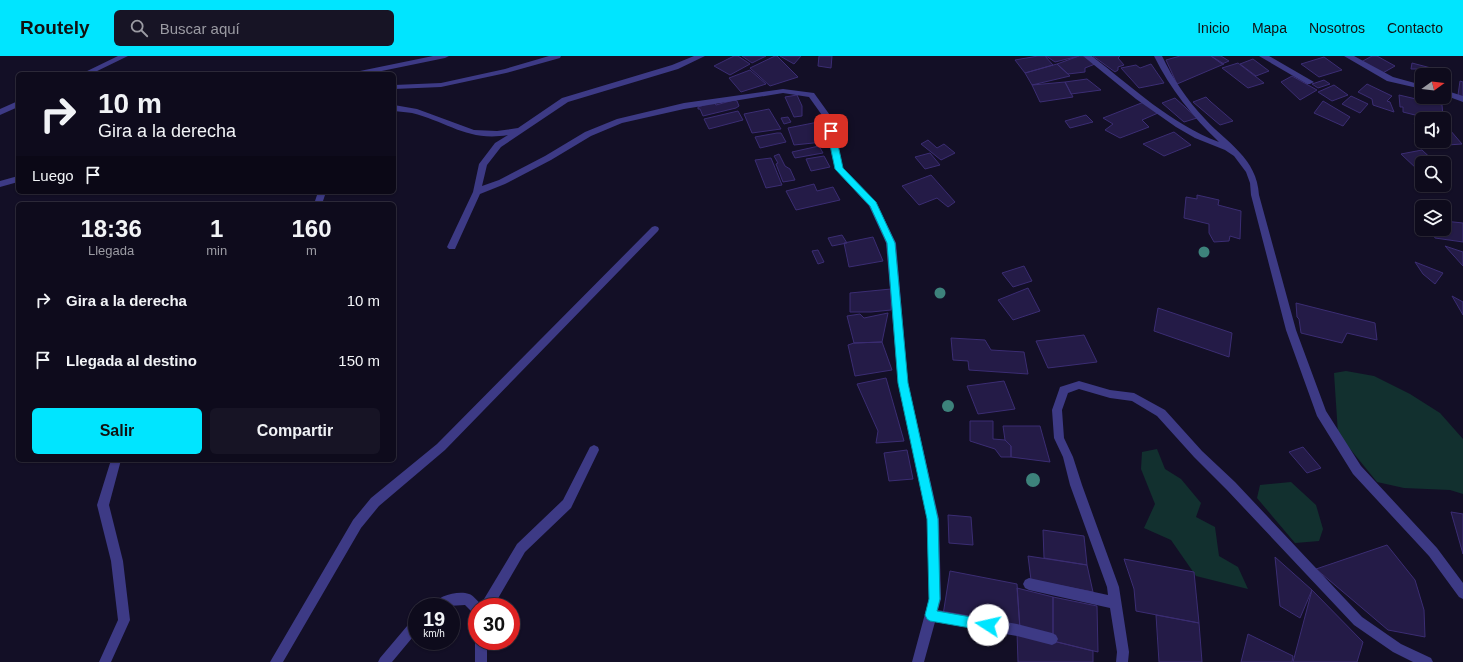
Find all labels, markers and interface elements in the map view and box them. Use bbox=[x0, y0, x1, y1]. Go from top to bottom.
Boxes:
search box bbox=[114, 10, 394, 46]
text: Routely bbox=[20, 17, 90, 38]
icon: search bbox=[128, 17, 150, 39]
text: Buscar aquí bbox=[160, 20, 240, 37]
text: Inicio bbox=[1197, 20, 1230, 36]
text: Mapa bbox=[1252, 20, 1287, 36]
text: Nosotros bbox=[1309, 20, 1365, 36]
text: Contacto bbox=[1387, 20, 1443, 36]
north arrow bbox=[1415, 68, 1451, 104]
map controls bbox=[1415, 68, 1451, 236]
icon: right bbox=[32, 88, 84, 140]
text: 10 m bbox=[98, 88, 162, 119]
button: sound bbox=[1415, 112, 1451, 148]
pin bbox=[814, 114, 848, 148]
icon: arrive bbox=[820, 120, 842, 142]
text: Gira a la derecha bbox=[98, 121, 236, 141]
button: search bbox=[1415, 156, 1451, 192]
icon: arrive bbox=[82, 164, 104, 186]
text: Luego bbox=[32, 167, 74, 184]
button: layers bbox=[1415, 200, 1451, 236]
text: 18:36 bbox=[80, 215, 142, 242]
text: 1 bbox=[210, 215, 223, 242]
text: 160 bbox=[292, 215, 332, 242]
text: Llegada bbox=[88, 243, 134, 258]
text: min bbox=[206, 243, 227, 258]
text: m bbox=[306, 243, 317, 258]
icon: right bbox=[32, 289, 54, 311]
text: Gira a la derecha bbox=[66, 292, 187, 309]
text: 10 m bbox=[347, 292, 380, 309]
icon: arrive bbox=[32, 349, 54, 371]
text: Llegada al destino bbox=[66, 352, 197, 369]
text: 150 m bbox=[338, 352, 380, 369]
button: Salir bbox=[32, 408, 202, 454]
button: Compartir bbox=[210, 408, 380, 454]
speed limit sign: 30 bbox=[468, 598, 520, 650]
position arrow bbox=[967, 604, 1009, 646]
text: 19 bbox=[423, 608, 445, 630]
text: km/h bbox=[423, 628, 445, 639]

